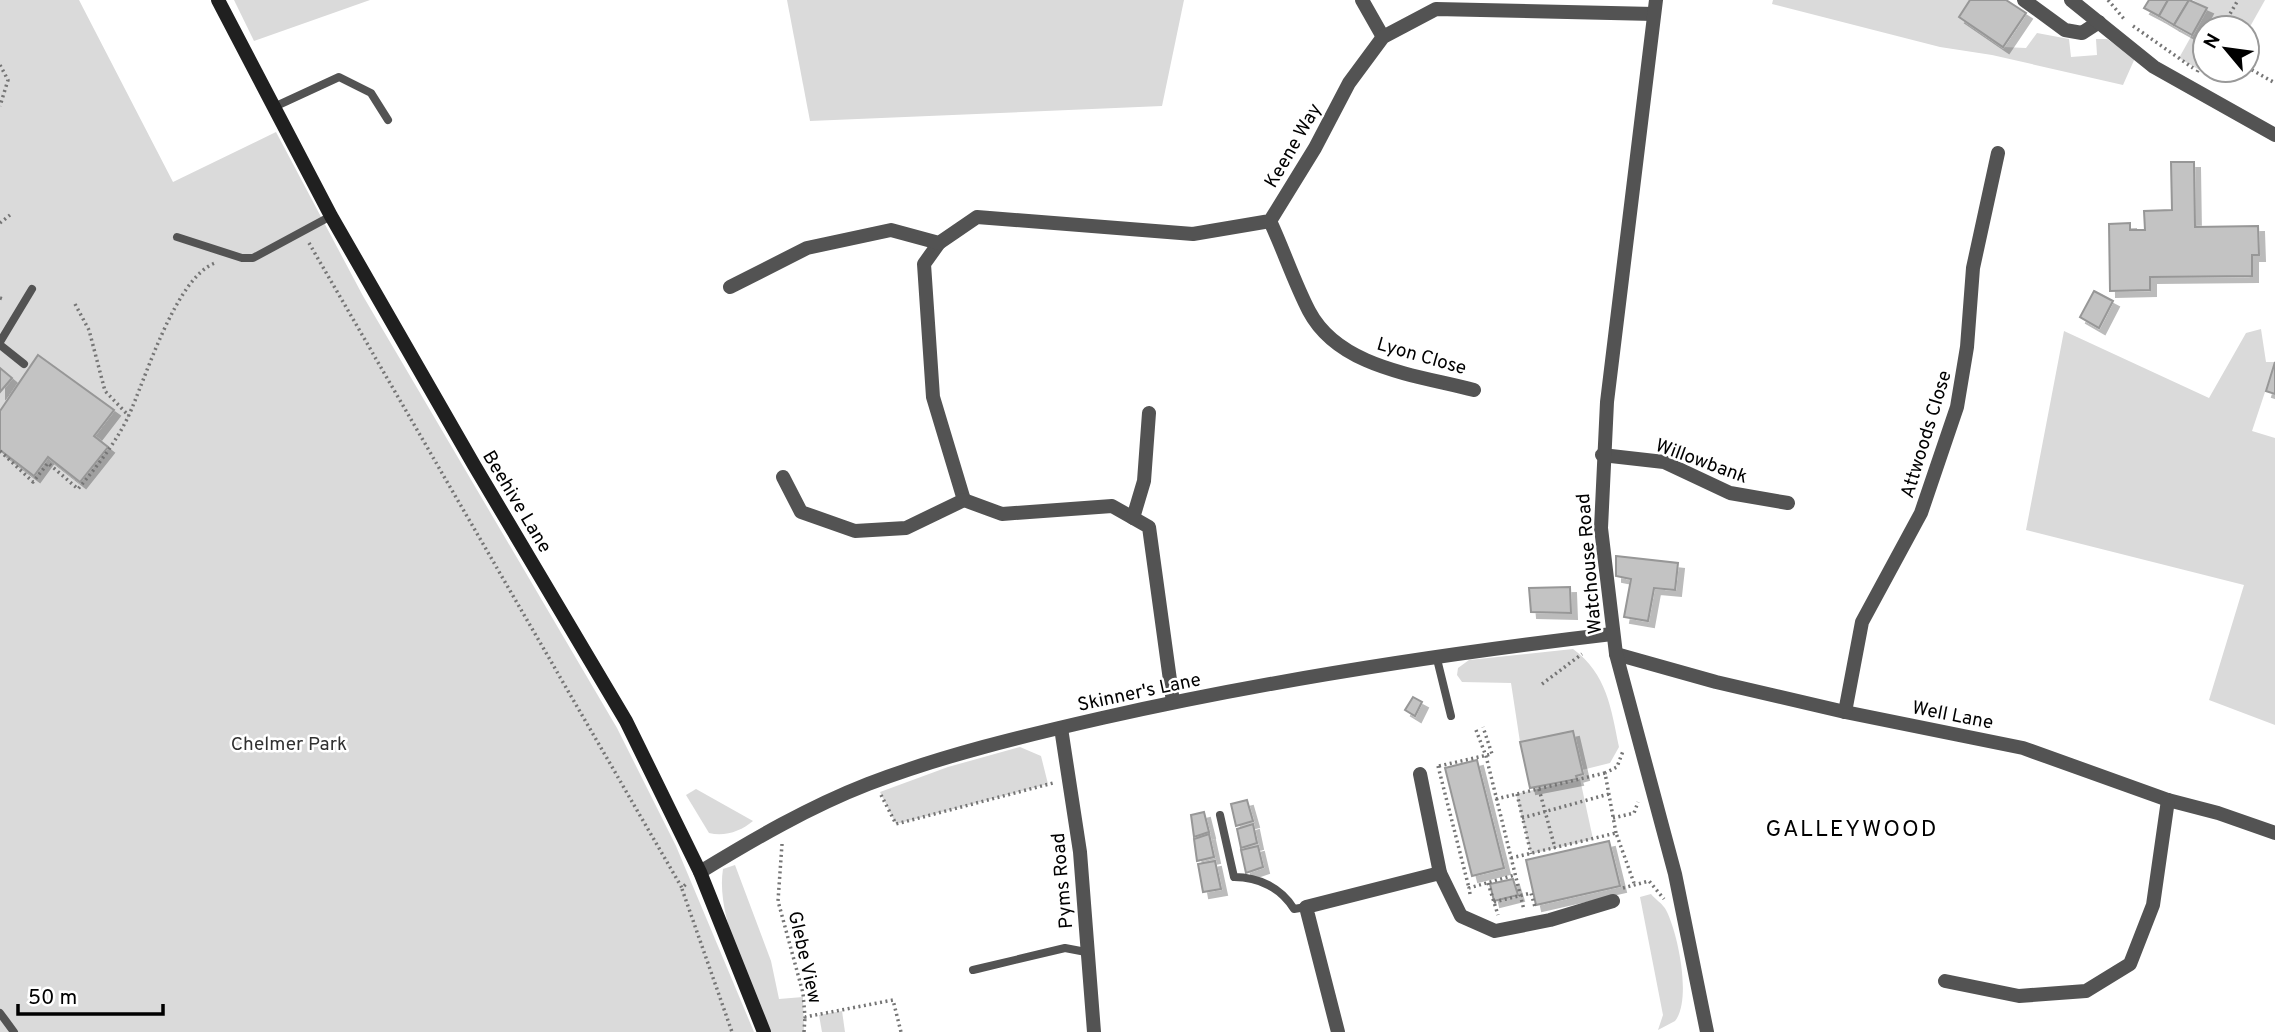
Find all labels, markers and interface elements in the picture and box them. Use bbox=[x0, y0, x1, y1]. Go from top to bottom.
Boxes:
north arrow bbox=[2191, 14, 2261, 84]
text: N bbox=[2199, 30, 2227, 54]
street label: Keene Way bbox=[1260, 99, 1328, 193]
street label: Lyon Close bbox=[1374, 333, 1469, 381]
street label: Attwoods Close bbox=[1896, 368, 1958, 501]
street label: Willowbank bbox=[1652, 434, 1751, 490]
street label: Beehive Lane bbox=[476, 446, 556, 558]
street label: Watchouse Road bbox=[1572, 492, 1608, 635]
street label: Skinner's Lane bbox=[1076, 668, 1203, 718]
street label: Well Lane bbox=[1910, 696, 1995, 736]
park label: Chelmer Park bbox=[231, 733, 347, 757]
district label: GALLEYWOOD bbox=[1766, 816, 1938, 845]
street label: Pyms Road bbox=[1047, 832, 1079, 930]
street label: Glebe View bbox=[782, 909, 826, 1006]
scale bar bbox=[18, 972, 163, 1016]
text: 50 m bbox=[28, 985, 77, 1012]

